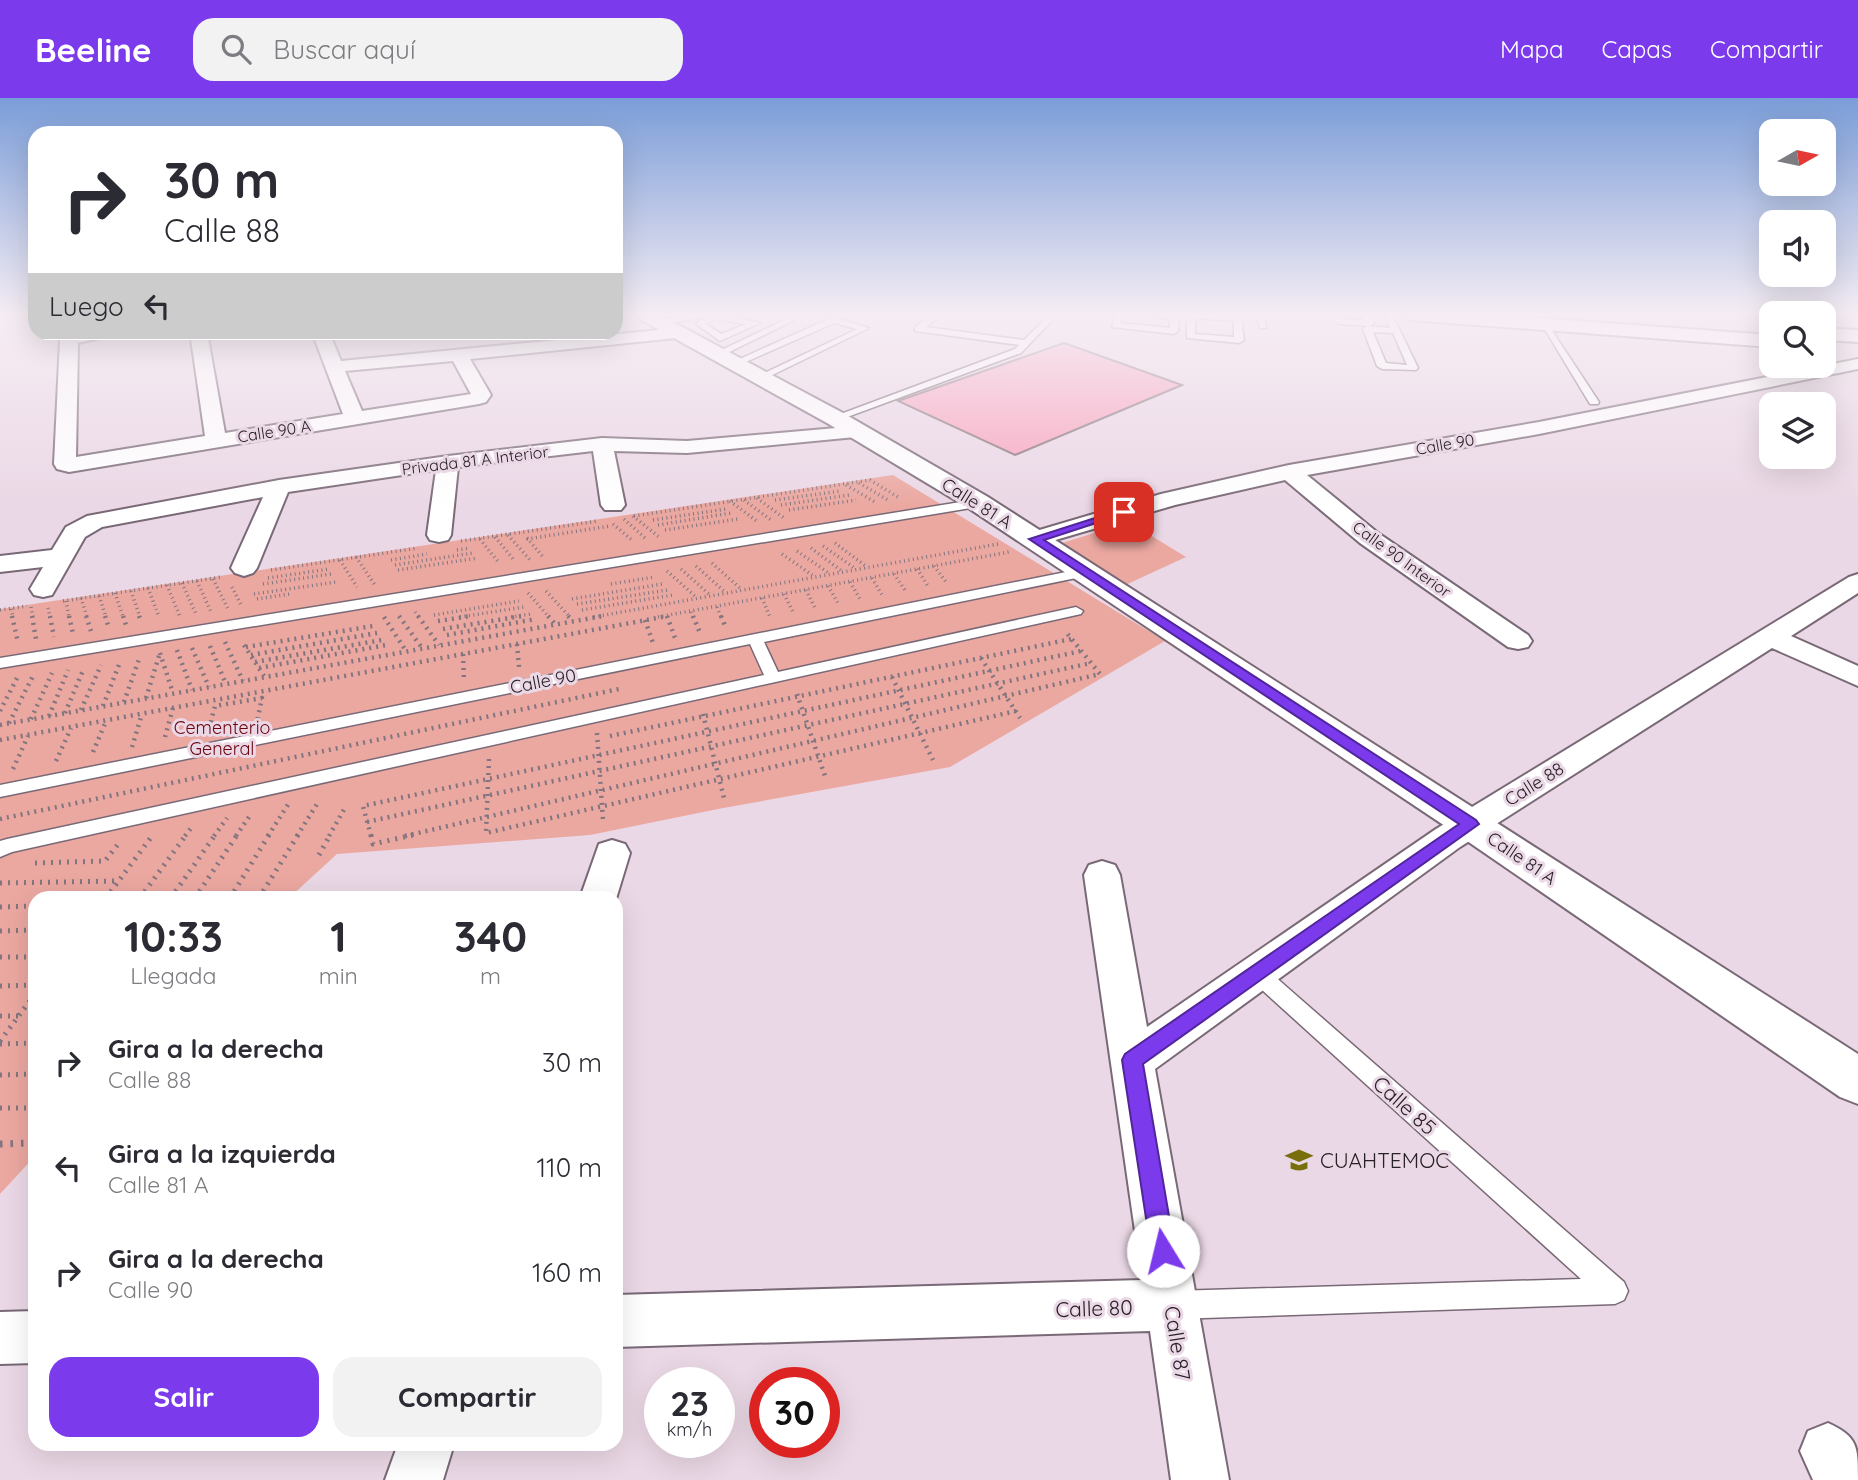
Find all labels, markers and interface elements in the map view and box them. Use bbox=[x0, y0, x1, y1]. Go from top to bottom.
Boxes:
search box bbox=[193, 18, 683, 81]
text: Beeline bbox=[35, 29, 151, 70]
icon: search bbox=[217, 30, 255, 68]
text: Buscar aquí bbox=[273, 33, 415, 66]
text: Mapa bbox=[1500, 34, 1564, 64]
text: Capas bbox=[1602, 34, 1672, 64]
text: Compartir bbox=[1710, 34, 1823, 64]
north arrow bbox=[1759, 119, 1836, 196]
map controls bbox=[1759, 119, 1836, 469]
text: 30 m bbox=[164, 149, 279, 210]
icon: right bbox=[49, 154, 140, 245]
text: Calle 88 bbox=[164, 210, 280, 250]
button: sound bbox=[1759, 210, 1836, 287]
icon: left bbox=[138, 287, 176, 325]
text: Luego bbox=[49, 290, 124, 323]
button: search bbox=[1759, 301, 1836, 378]
button: layers bbox=[1759, 392, 1836, 469]
street label: Calle 90 A bbox=[236, 415, 312, 447]
street label: Calle 90 bbox=[1414, 429, 1476, 459]
street label: Privada 81 A Interior bbox=[400, 441, 550, 479]
street label: Calle 81 A bbox=[937, 472, 1017, 534]
pin bbox=[1094, 482, 1154, 542]
icon: arrive bbox=[1105, 493, 1143, 531]
street label: Calle 90 Interior bbox=[1349, 517, 1455, 601]
street label: Calle 90 bbox=[508, 663, 578, 699]
park label: Cementerio General bbox=[174, 716, 270, 760]
street label: Calle 88 bbox=[1500, 757, 1568, 811]
street label: Calle 81 A bbox=[1483, 826, 1561, 890]
text: 10:33 bbox=[124, 910, 223, 963]
text: 1 bbox=[330, 910, 346, 963]
text: 340 bbox=[454, 910, 527, 963]
text: Llegada bbox=[130, 961, 216, 990]
text: min bbox=[319, 961, 358, 990]
text: m bbox=[480, 961, 501, 990]
text: Gira a la derecha bbox=[108, 1032, 324, 1065]
icon: right bbox=[49, 1044, 87, 1082]
text: 30 m bbox=[542, 1046, 602, 1079]
text: Calle 88 bbox=[108, 1065, 191, 1094]
street label: Calle 85 bbox=[1368, 1070, 1442, 1140]
text: Gira a la izquierda bbox=[108, 1137, 336, 1170]
school or university icon: CUAHTEMOC bbox=[1284, 1145, 1314, 1175]
place label: CUAHTEMOC bbox=[1320, 1147, 1449, 1173]
icon: left bbox=[49, 1149, 87, 1187]
text: 110 m bbox=[536, 1151, 602, 1184]
text: Calle 81 A bbox=[108, 1170, 209, 1199]
position arrow bbox=[1126, 1214, 1200, 1288]
text: Gira a la derecha bbox=[108, 1242, 324, 1275]
icon: right bbox=[49, 1254, 87, 1292]
text: 160 m bbox=[532, 1256, 602, 1289]
text: Calle 90 bbox=[108, 1275, 193, 1304]
street label: Calle 80 bbox=[1055, 1294, 1133, 1322]
street label: Calle 87 bbox=[1159, 1304, 1197, 1382]
button: Salir bbox=[49, 1357, 319, 1437]
button: Compartir bbox=[333, 1357, 602, 1437]
speed limit sign: 30 bbox=[749, 1367, 840, 1458]
text: 23 bbox=[670, 1381, 709, 1425]
text: km/h bbox=[667, 1418, 712, 1441]

